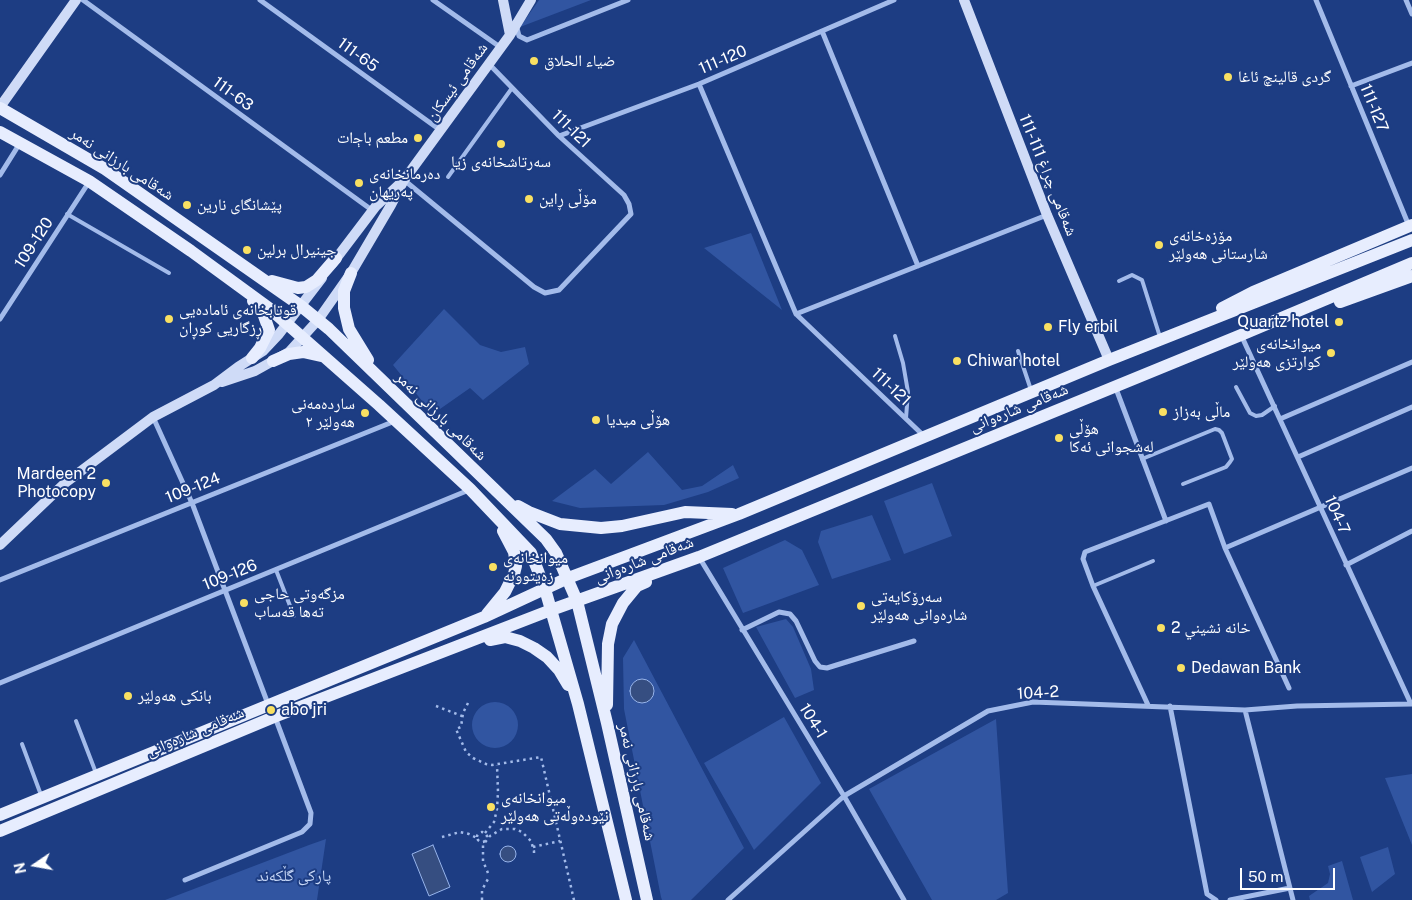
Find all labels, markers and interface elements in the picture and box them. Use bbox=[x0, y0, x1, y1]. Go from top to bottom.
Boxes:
street label: 111-65 bbox=[334, 34, 382, 76]
street label: شەقامی ئیسکان bbox=[422, 39, 492, 125]
street label: 111-120 bbox=[696, 41, 750, 79]
place label: ضياء الحلاق bbox=[544, 51, 615, 71]
marker: ضياء الحلاق bbox=[528, 55, 540, 67]
place label: گردی قالینچ ئاغا bbox=[1238, 67, 1331, 87]
marker: گردی قالینچ ئاغا bbox=[1222, 71, 1234, 83]
street label: 111-63 bbox=[209, 73, 257, 115]
street label: 111-127 bbox=[1356, 81, 1392, 135]
street label: 111-121 bbox=[547, 106, 595, 152]
street label: شەقامی چراغ 111-111 bbox=[1015, 111, 1081, 239]
street label: شەقامی بارزانی نەمر bbox=[66, 123, 178, 205]
place label: مطعم باﭴات bbox=[337, 128, 408, 148]
marker: مطعم باﭴات bbox=[412, 132, 424, 144]
marker: سەرتاشخانەی زیا bbox=[495, 138, 507, 150]
place label: سەرتاشخانەی زیا bbox=[451, 152, 551, 172]
place label: دەرمانخانەی پەریهان bbox=[369, 164, 440, 202]
marker: دەرمانخانەی پەریهان bbox=[353, 177, 365, 189]
place label: مۆڵی ڕاین bbox=[539, 189, 597, 209]
marker: مۆڵی ڕاین bbox=[523, 193, 535, 205]
place label: پێشانگای نارین bbox=[197, 195, 282, 215]
marker: پێشانگای نارین bbox=[181, 199, 193, 211]
street label: 109-120 bbox=[10, 214, 58, 272]
place label: مۆزەخانەی شارستانی هەولێر bbox=[1169, 226, 1268, 264]
marker: مۆزەخانەی شارستانی هەولێر bbox=[1153, 239, 1165, 251]
place label: جينيرال برلين bbox=[257, 240, 336, 260]
marker: جينيرال برلين bbox=[241, 244, 253, 256]
place label: قوتابخانەی ئامادەیی ڕزگاریی کوڕان bbox=[179, 300, 297, 338]
place label: Quartz hotel bbox=[1237, 312, 1329, 332]
marker: قوتابخانەی ئامادەیی ڕزگاریی کوڕان bbox=[163, 313, 175, 325]
marker: Quartz hotel bbox=[1333, 316, 1345, 328]
place label: Fly erbil bbox=[1058, 317, 1118, 337]
marker: Fly erbil bbox=[1042, 321, 1054, 333]
place label: میوانخانەی کوارتزی هەولێر bbox=[1233, 334, 1321, 372]
marker: میوانخانەی کوارتزی هەولێر bbox=[1325, 347, 1337, 359]
place label: Chiwar hotel bbox=[967, 351, 1060, 371]
marker: Chiwar hotel bbox=[951, 355, 963, 367]
street label: 111-121 bbox=[867, 364, 915, 410]
street label: شەقامی بارزانی نەمر bbox=[391, 367, 491, 465]
street label: شەقامی شارەوانی bbox=[967, 379, 1071, 437]
place label: ساردەمەنی هەولێر ٢ bbox=[291, 394, 355, 432]
place label: ماڵی بەزاز bbox=[1173, 402, 1230, 422]
marker: ماڵی بەزاز bbox=[1157, 406, 1169, 418]
marker: ساردەمەنی هەولێر ٢ bbox=[359, 407, 371, 419]
place label: هۆڵی میدیا bbox=[606, 410, 670, 430]
marker: هۆڵی میدیا bbox=[590, 414, 602, 426]
place label: هۆڵی لەشجوانی ئەکا bbox=[1069, 419, 1154, 457]
marker: هۆڵی لەشجوانی ئەکا bbox=[1053, 432, 1065, 444]
place label: Mardeen 2 Photocopy bbox=[17, 464, 96, 502]
street label: 109-124 bbox=[163, 468, 223, 508]
marker: Mardeen 2 Photocopy bbox=[100, 477, 112, 489]
street label: 104-7 bbox=[1320, 493, 1354, 537]
street label: شەقامی شارەوانی bbox=[592, 532, 696, 588]
place label: میوانخانەی زەیتوونە bbox=[503, 548, 568, 586]
street label: 109-126 bbox=[200, 555, 260, 595]
marker: میوانخانەی زەیتوونە bbox=[487, 561, 499, 573]
place label: مزگەوتی حاجی تەها قەساب bbox=[254, 584, 345, 622]
place label: سەرۆکایەتی شارەوانی هەولێر bbox=[871, 587, 967, 625]
marker: مزگەوتی حاجی تەها قەساب bbox=[238, 597, 250, 609]
marker: سەرۆکایەتی شارەوانی هەولێر bbox=[855, 600, 867, 612]
place label: خانه نشيني 2 bbox=[1171, 618, 1251, 638]
marker: خانه نشيني 2 bbox=[1155, 622, 1167, 634]
place label: Dedawan Bank bbox=[1191, 658, 1301, 678]
marker: Dedawan Bank bbox=[1175, 662, 1187, 674]
street label: 104-2 bbox=[1017, 682, 1059, 704]
place label: بانکی هەولێر bbox=[138, 686, 212, 706]
marker: بانکی هەولێر bbox=[122, 690, 134, 702]
place label: abo jri bbox=[281, 700, 327, 720]
street label: 104-1 bbox=[795, 700, 831, 742]
street label: شەقامی شارەوانی bbox=[143, 703, 247, 761]
marker: abo jri bbox=[265, 704, 277, 716]
street label: شەقامی بارزانی نەمر bbox=[614, 721, 660, 843]
place label: میوانخانەی نێودەوڵەتی هەولێر bbox=[501, 788, 609, 826]
marker: میوانخانەی نێودەوڵەتی هەولێر bbox=[485, 801, 497, 813]
north arrow bbox=[10, 840, 60, 890]
scale bar bbox=[1242, 858, 1337, 890]
text: N bbox=[11, 861, 29, 875]
park label: پارکی گڵکەند bbox=[257, 866, 331, 886]
text: 50 m bbox=[1248, 868, 1283, 885]

